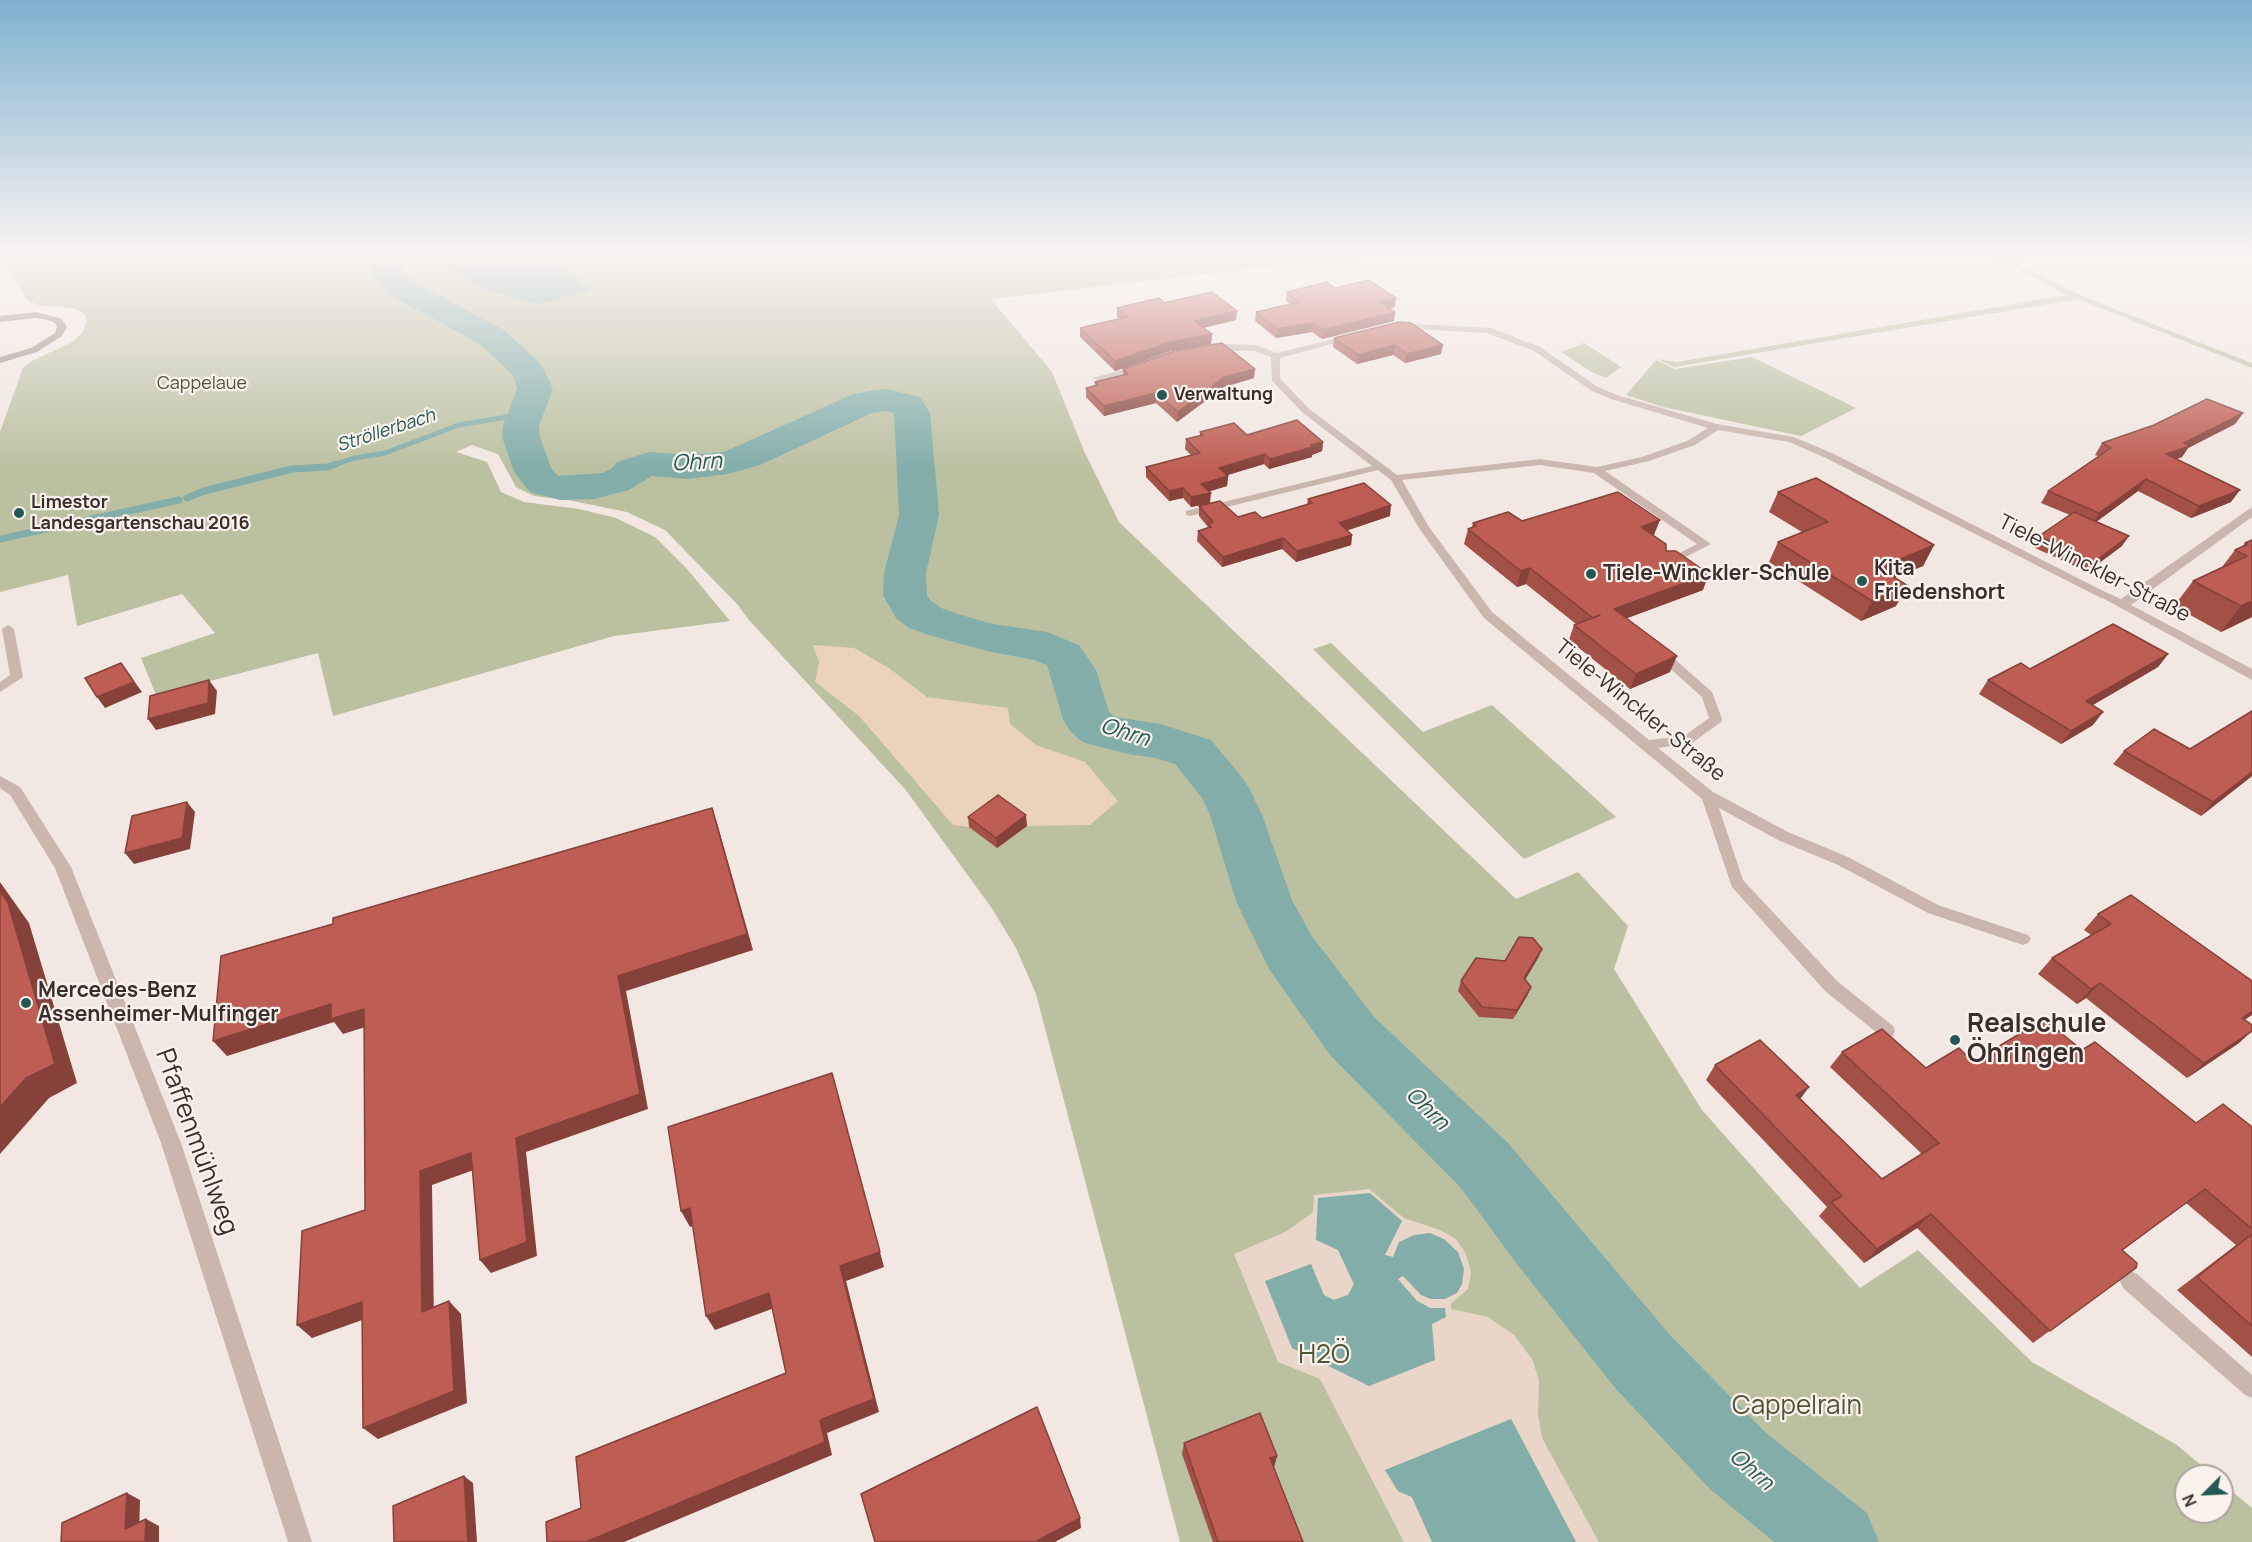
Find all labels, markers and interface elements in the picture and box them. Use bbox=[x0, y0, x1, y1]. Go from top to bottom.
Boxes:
park label: Cappelaue bbox=[157, 373, 247, 395]
place label: Verwaltung bbox=[1174, 384, 1273, 406]
marker: Verwaltung bbox=[1155, 388, 1169, 402]
water label: Ströllerbach bbox=[334, 405, 438, 457]
water label: Ohrn bbox=[671, 449, 723, 477]
place label: Limestor Landesgartenschau 2016 bbox=[31, 492, 250, 534]
marker: Limestor Landesgartenschau 2016 bbox=[12, 506, 26, 520]
street label: Tiele-Winckler-Straße bbox=[1994, 510, 2194, 628]
place label: Kita Friedenshort bbox=[1874, 556, 2005, 606]
place label: Tiele-Winckler-Schule bbox=[1603, 561, 1829, 587]
marker: Tiele-Winckler-Schule bbox=[1584, 567, 1598, 581]
marker: Kita Friedenshort bbox=[1855, 574, 1869, 588]
street label: Tiele-Winckler-Straße bbox=[1550, 635, 1730, 787]
water label: Ohrn bbox=[1097, 713, 1153, 753]
place label: Mercedes-Benz Assenheimer-Mulfinger bbox=[38, 978, 279, 1028]
marker: Mercedes-Benz Assenheimer-Mulfinger bbox=[19, 996, 33, 1010]
place label: Realschule Öhringen bbox=[1967, 1009, 2106, 1070]
marker: Realschule Öhringen bbox=[1948, 1033, 1962, 1047]
street label: Pfaffenmühlweg bbox=[148, 1045, 244, 1239]
water label: Ohrn bbox=[1400, 1082, 1454, 1136]
park label: H2Ö bbox=[1298, 1340, 1350, 1372]
park label: Cappelrain bbox=[1732, 1391, 1862, 1423]
water label: Ohrn bbox=[1723, 1444, 1779, 1496]
north arrow bbox=[2174, 1464, 2234, 1524]
text: N bbox=[2177, 1491, 2202, 1510]

